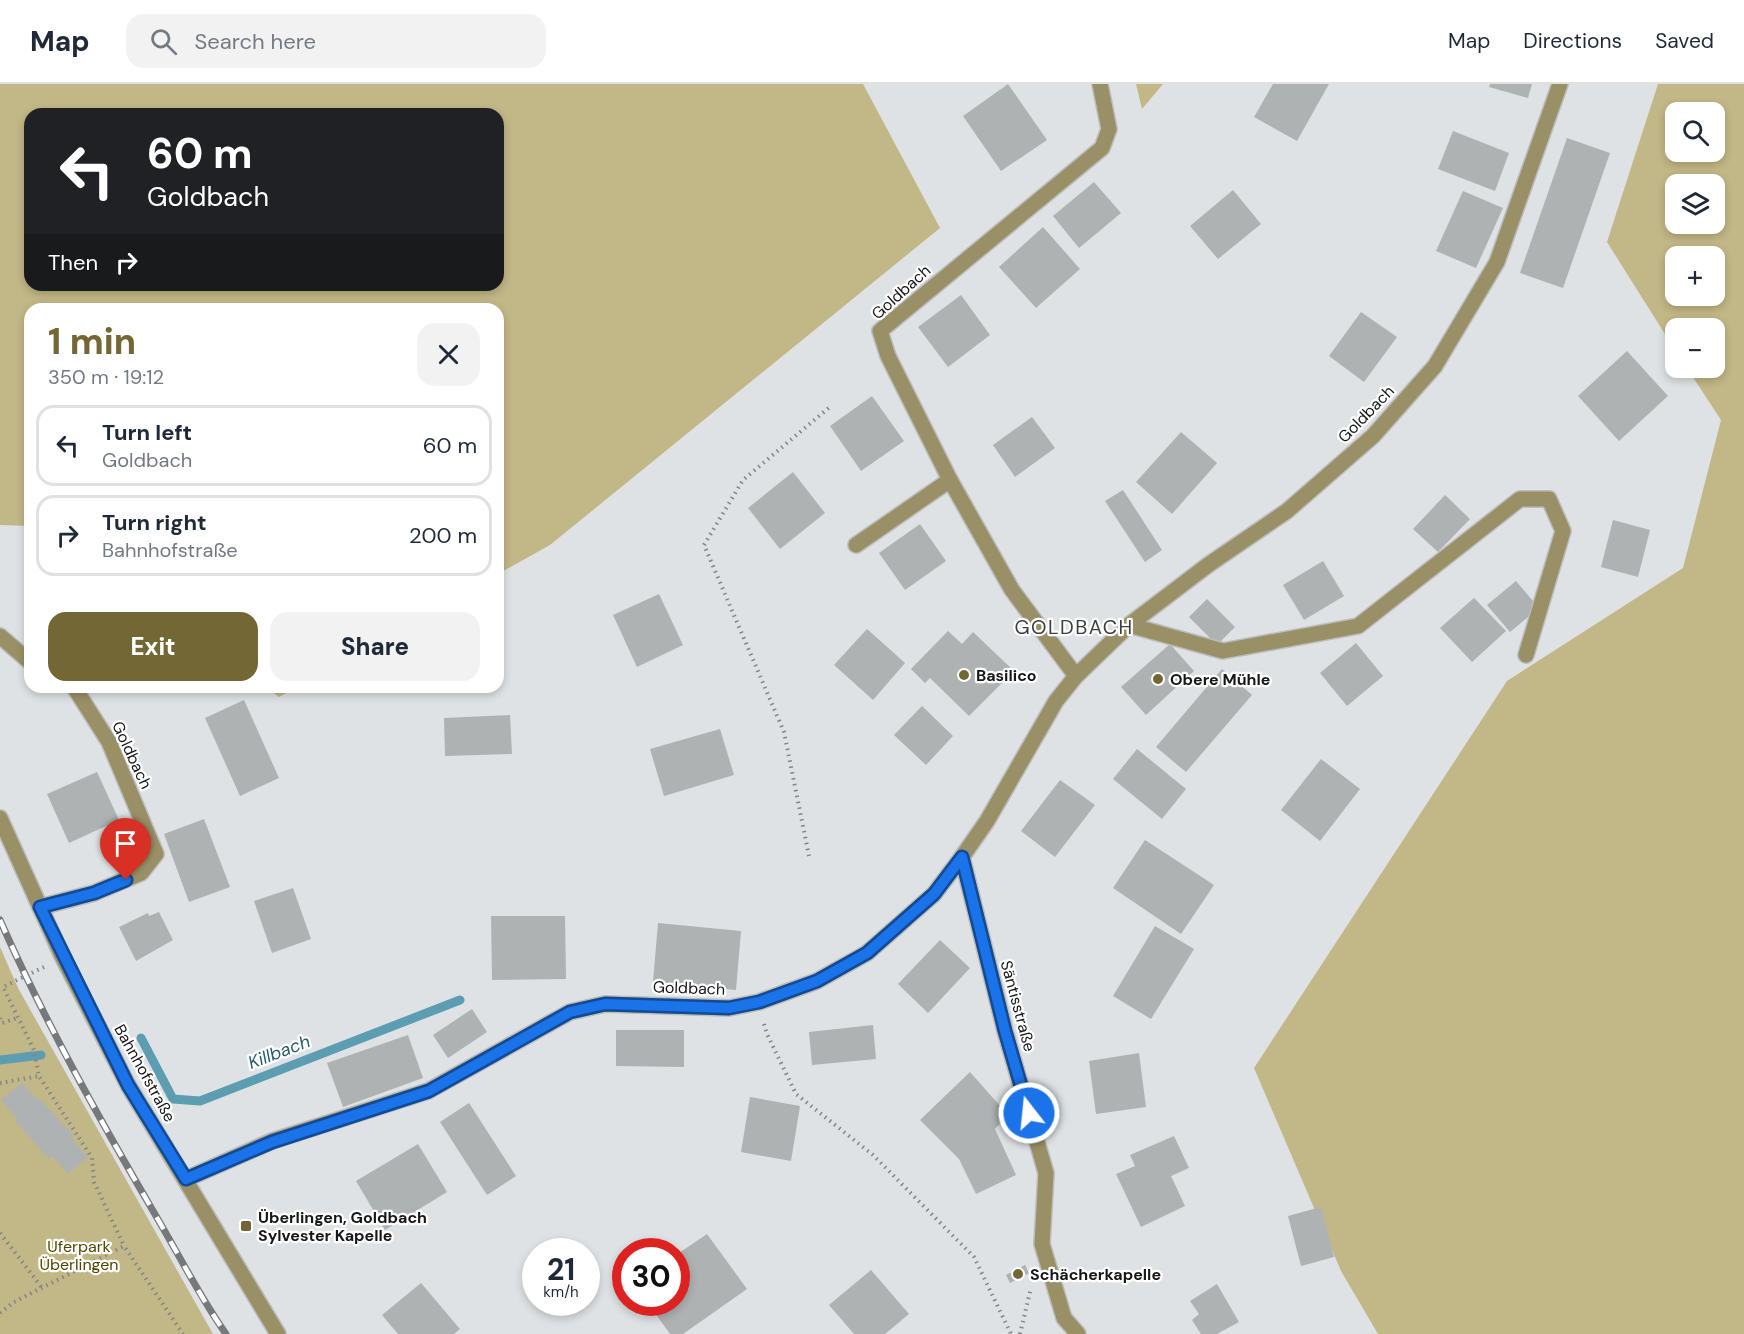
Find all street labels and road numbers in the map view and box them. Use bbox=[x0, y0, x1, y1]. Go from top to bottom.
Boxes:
street label: Goldbach bbox=[867, 260, 935, 324]
street label: Goldbach bbox=[1333, 381, 1399, 447]
street label: Goldbach bbox=[107, 718, 157, 792]
street label: Säntisstraße bbox=[996, 958, 1040, 1054]
street label: Goldbach bbox=[653, 976, 725, 1000]
street label: Bahnhofstraße bbox=[109, 1020, 181, 1126]

